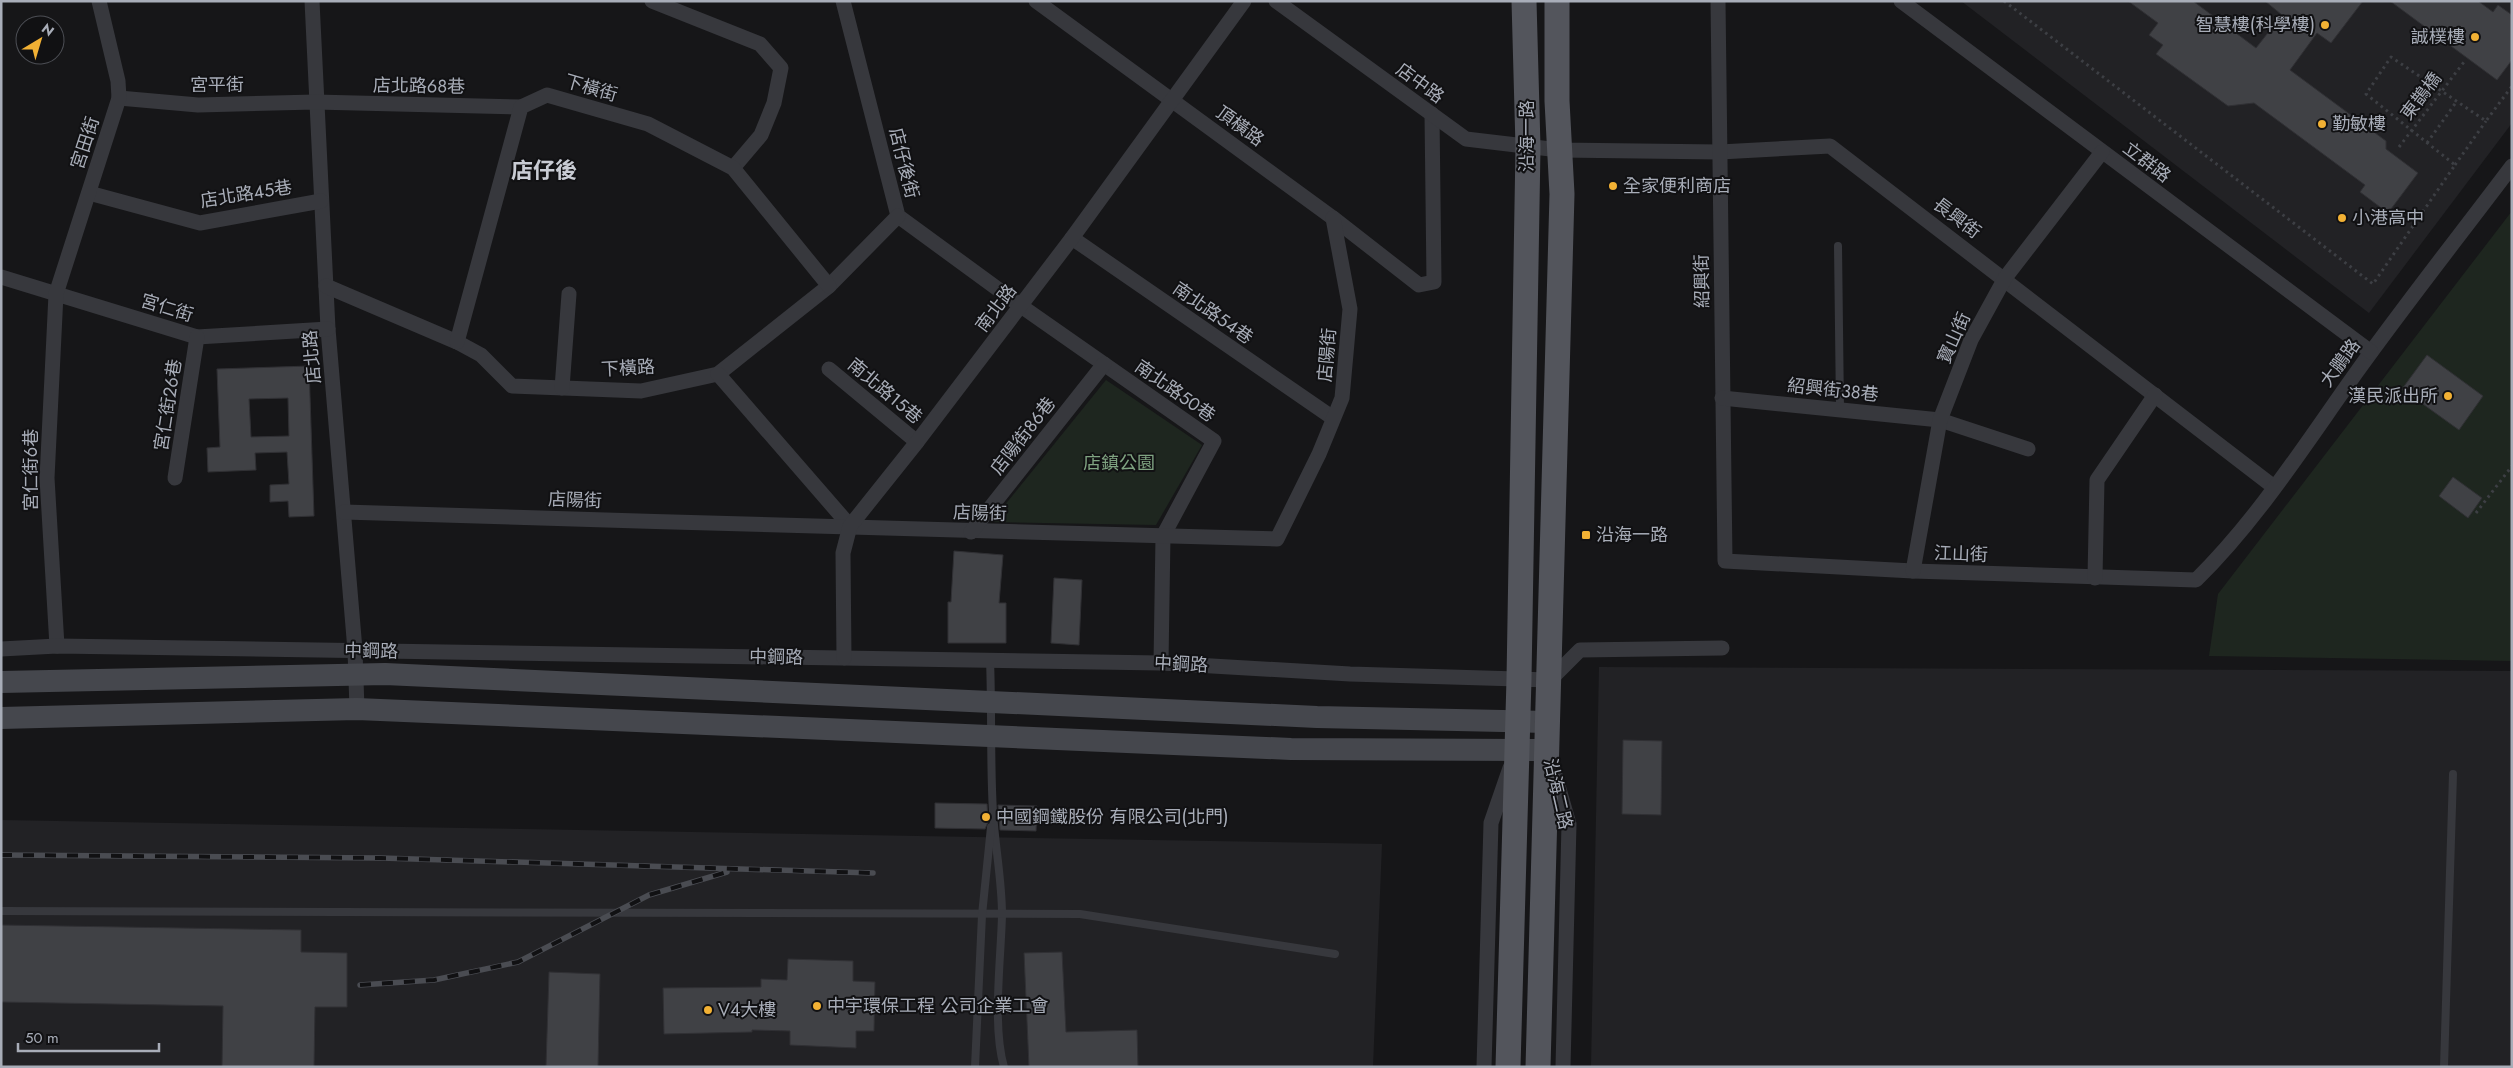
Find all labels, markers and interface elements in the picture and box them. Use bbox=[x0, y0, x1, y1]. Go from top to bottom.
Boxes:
place label: 智慧樓(科學樓) bbox=[2196, 12, 2315, 38]
north arrow bbox=[15, 15, 65, 65]
text: N bbox=[37, 18, 59, 41]
marker: 智慧樓(科學樓) bbox=[2319, 19, 2331, 31]
place label: 誠樸樓 bbox=[2411, 24, 2465, 50]
marker: 誠樸樓 bbox=[2469, 31, 2481, 43]
street label: 店中路 bbox=[1391, 57, 1449, 109]
street label: 東鵲橋 bbox=[2394, 67, 2448, 125]
street label: 下橫街 bbox=[561, 68, 621, 108]
street label: 宮平街 bbox=[190, 72, 244, 98]
street label: 店北路68巷 bbox=[373, 72, 465, 100]
street label: 頂橫路 bbox=[1211, 100, 1269, 152]
street label: 沿海一路 bbox=[1514, 100, 1540, 172]
place label: 勤敏樓 bbox=[2332, 111, 2386, 137]
street label: 宮田街 bbox=[64, 113, 106, 173]
marker: 勤敏樓 bbox=[2316, 118, 2328, 130]
street label: 店仔後街 bbox=[883, 125, 925, 201]
street label: 立群路 bbox=[2118, 135, 2176, 189]
district label: 店仔後 bbox=[511, 154, 577, 186]
place label: 全家便利商店 bbox=[1623, 173, 1731, 199]
street label: 店北路45巷 bbox=[198, 174, 294, 214]
marker: 全家便利商店 bbox=[1607, 180, 1619, 192]
street label: 長興街 bbox=[1928, 191, 1986, 245]
place label: 小港高中 bbox=[2352, 205, 2424, 231]
marker: 小港高中 bbox=[2336, 212, 2348, 224]
street label: 紹興街 bbox=[1689, 254, 1715, 308]
street label: 南北路54巷 bbox=[1168, 276, 1258, 350]
street label: 南北路 bbox=[969, 279, 1023, 337]
street label: 宮仁街 bbox=[137, 288, 197, 328]
street label: 寶山街 bbox=[1931, 308, 1977, 368]
street label: 店陽街 bbox=[1312, 327, 1342, 383]
street label: 店北路 bbox=[297, 329, 327, 385]
street label: 大鵬路 bbox=[2314, 334, 2366, 392]
street label: 南北路15巷 bbox=[842, 352, 928, 430]
street label: 下橫路 bbox=[600, 354, 656, 382]
street label: 南北路50巷 bbox=[1129, 354, 1221, 428]
street label: 宮仁街26巷 bbox=[148, 357, 188, 453]
street label: 紹興街38巷 bbox=[1786, 372, 1880, 408]
place label: 漢民派出所 bbox=[2348, 383, 2438, 409]
marker: 漢民派出所 bbox=[2442, 390, 2454, 402]
street label: 店陽街86巷 bbox=[984, 392, 1062, 480]
street label: 宮仁街6巷 bbox=[18, 429, 44, 511]
park label: 店鎮公園 bbox=[1083, 450, 1155, 476]
street label: 店陽街 bbox=[548, 486, 602, 514]
street label: 店陽街 bbox=[953, 499, 1007, 527]
place label: 沿海一路 bbox=[1596, 522, 1668, 548]
marker: 沿海一路 bbox=[1580, 529, 1592, 541]
street label: 江山街 bbox=[1934, 540, 1988, 568]
street label: 中鋼路 bbox=[344, 638, 398, 664]
street label: 中鋼路 bbox=[749, 644, 803, 670]
street label: 中鋼路 bbox=[1153, 650, 1209, 678]
street label: 沿海二路 bbox=[1537, 756, 1579, 832]
place label: 中國鋼鐵股份 有限公司(北門) bbox=[996, 804, 1229, 830]
marker: 中國鋼鐵股份 有限公司(北門) bbox=[980, 811, 992, 823]
place label: 中宇環保工程 公司企業工會 bbox=[827, 993, 1048, 1019]
place label: V4大樓 bbox=[718, 997, 776, 1023]
marker: 中宇環保工程 公司企業工會 bbox=[811, 1000, 823, 1012]
marker: V4大樓 bbox=[702, 1004, 714, 1016]
scale bar bbox=[18, 1020, 159, 1052]
text: 50 m bbox=[25, 1027, 59, 1049]

